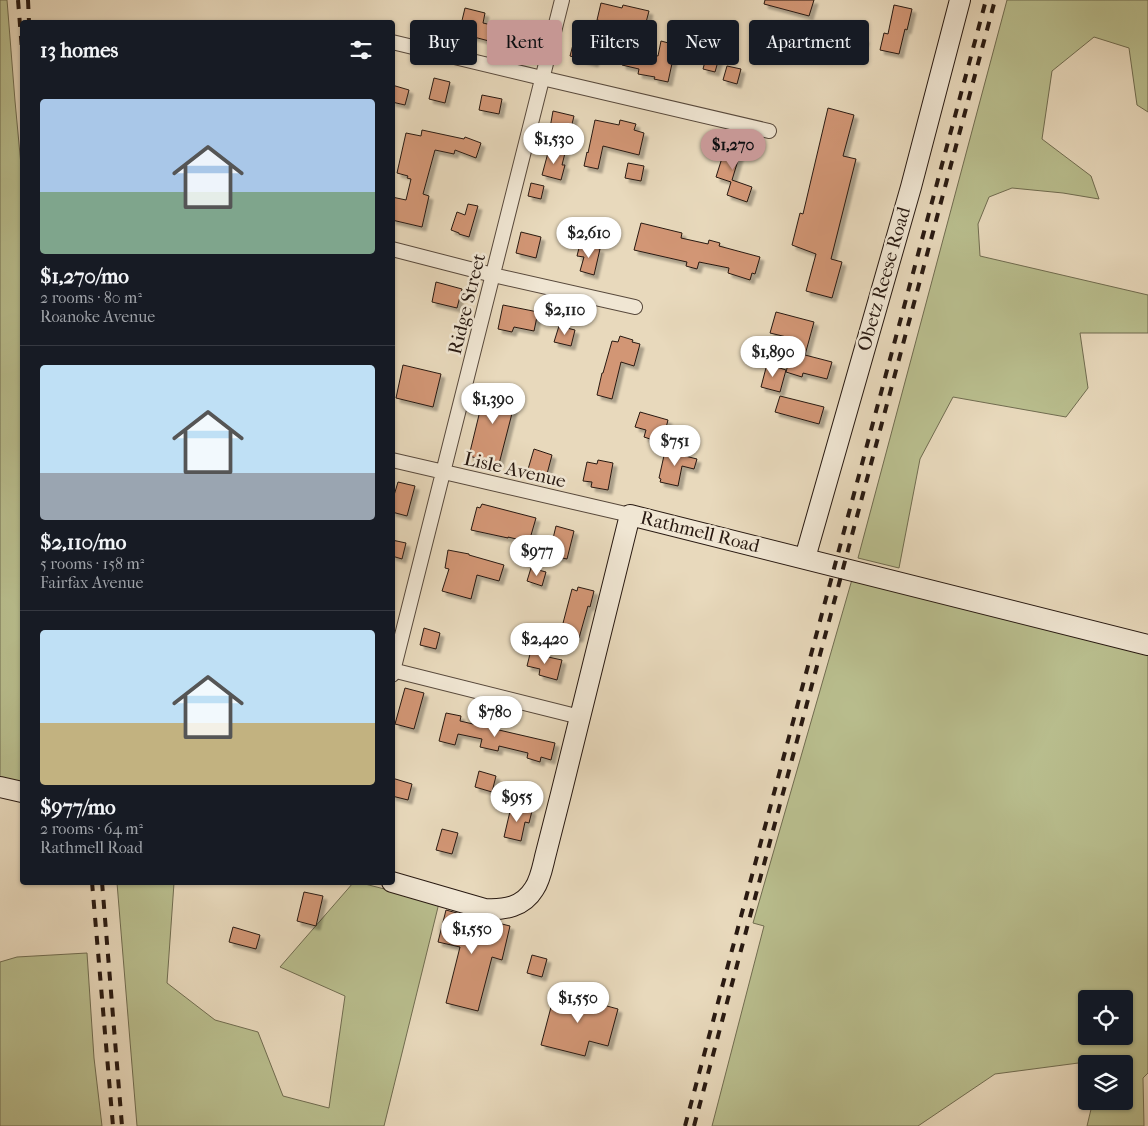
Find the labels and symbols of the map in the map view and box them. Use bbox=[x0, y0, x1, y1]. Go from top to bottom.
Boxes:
pin: $1,530 bbox=[513, 122, 595, 165]
pin: $1,270 bbox=[692, 128, 774, 171]
street label: Obetz Reese Road bbox=[853, 204, 915, 354]
pin: $2,610 bbox=[548, 216, 630, 259]
street label: Ridge Street bbox=[444, 251, 490, 357]
pin: $2,110 bbox=[524, 294, 606, 336]
pin: $1,890 bbox=[732, 336, 814, 378]
pin: $1,390 bbox=[452, 382, 534, 425]
pin: $751 bbox=[645, 424, 705, 467]
street label: Lisle Avenue bbox=[462, 448, 568, 492]
street label: Rathmell Road bbox=[638, 507, 763, 558]
pin: $977 bbox=[507, 534, 567, 577]
pin: $2,420 bbox=[504, 622, 586, 665]
pin: $780 bbox=[465, 696, 525, 738]
pin: $955 bbox=[487, 780, 547, 823]
pin: $1,550 bbox=[431, 912, 513, 955]
pin: $1,550 bbox=[537, 982, 619, 1024]

